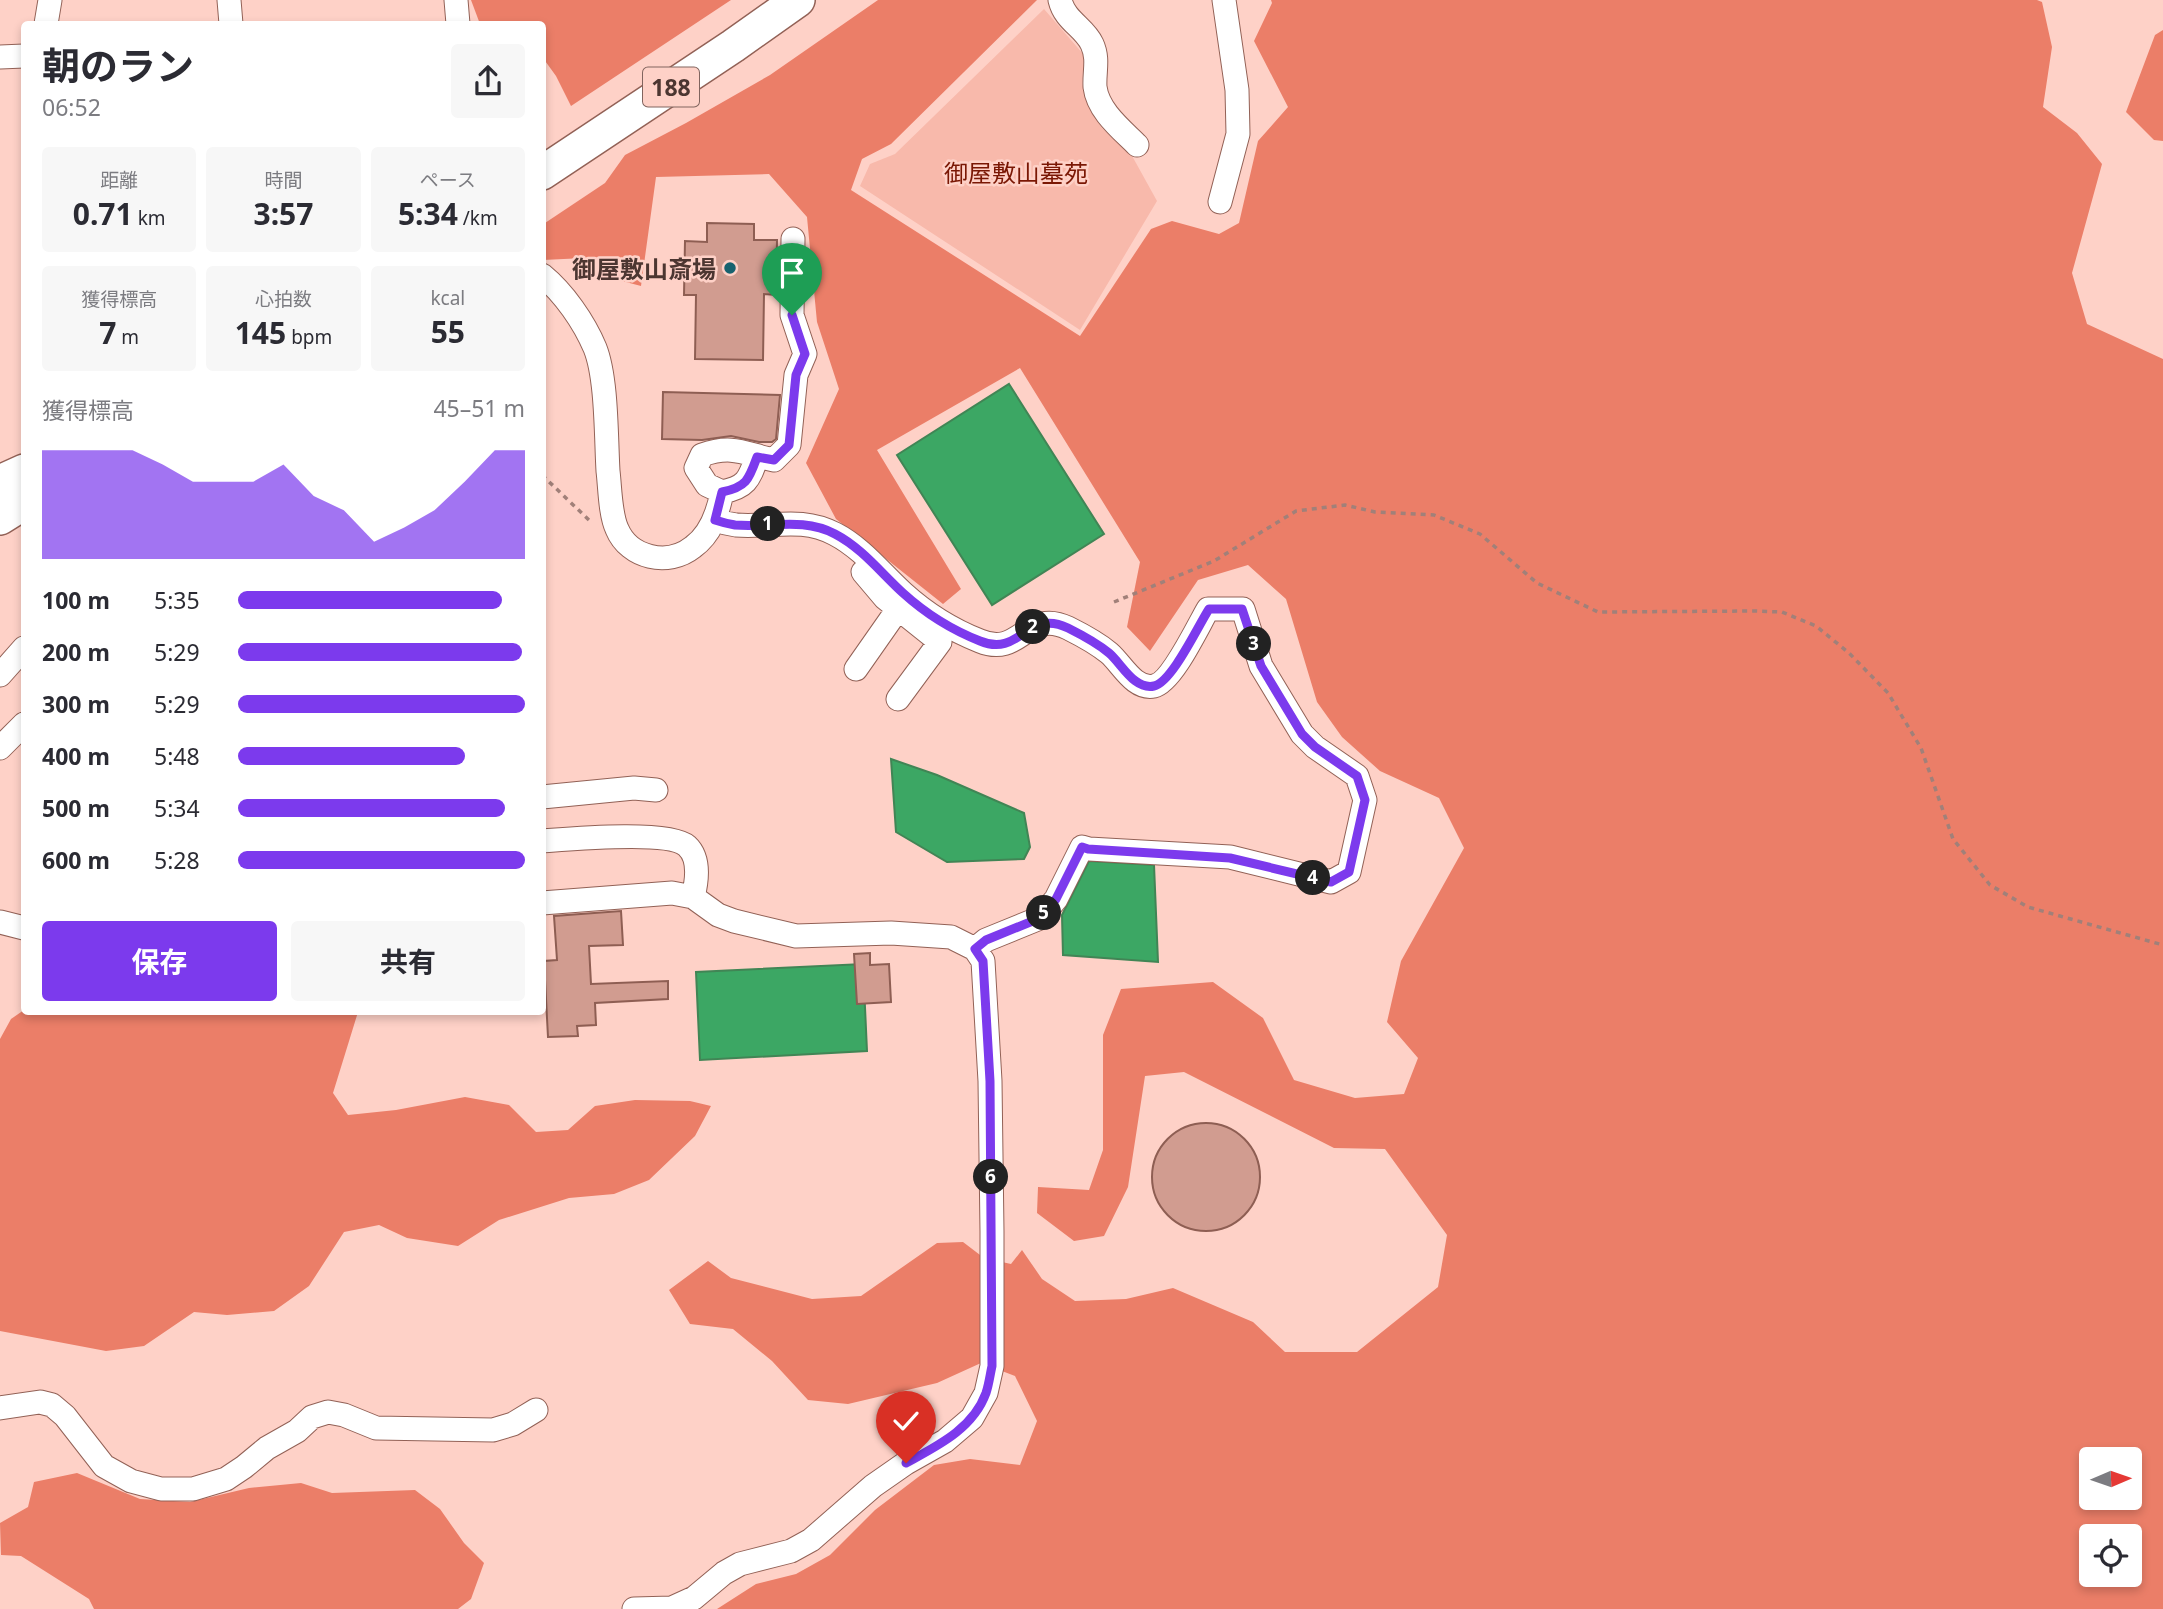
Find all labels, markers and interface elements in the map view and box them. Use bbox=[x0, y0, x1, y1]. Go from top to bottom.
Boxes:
text: 朝のラン bbox=[42, 39, 194, 91]
button: share bbox=[451, 44, 525, 118]
road number: 188 bbox=[643, 68, 699, 106]
text: 06:52 bbox=[42, 91, 101, 123]
park label: 御屋敷山墓苑 bbox=[944, 156, 1088, 189]
text: 距離 bbox=[100, 167, 138, 193]
text: 時間 bbox=[264, 167, 303, 193]
text: ペース bbox=[420, 167, 476, 193]
text: 0.71 bbox=[73, 193, 133, 234]
text: 3:57 bbox=[254, 193, 313, 234]
text: 5:34 bbox=[398, 193, 458, 234]
text: km bbox=[133, 205, 166, 231]
text: /km bbox=[458, 205, 498, 231]
pin bbox=[762, 243, 822, 315]
place label: 御屋敷山斎場 bbox=[572, 252, 716, 285]
icon: arrive bbox=[773, 254, 811, 292]
marker: 御屋敷山斎場 bbox=[722, 260, 738, 276]
text: kcal bbox=[430, 285, 465, 311]
text: 獲得標高 bbox=[81, 286, 157, 312]
text: 心拍数 bbox=[255, 286, 312, 312]
text: 55 bbox=[431, 311, 465, 352]
text: 7 bbox=[99, 312, 116, 353]
text: 145 bbox=[235, 312, 286, 353]
text: m bbox=[116, 324, 139, 350]
text: bpm bbox=[286, 324, 332, 350]
text: 45–51 m bbox=[433, 392, 525, 424]
text: 獲得標高 bbox=[42, 394, 134, 426]
pin: 1 bbox=[750, 506, 786, 542]
text: 1 bbox=[762, 510, 773, 536]
text: 100 m bbox=[42, 584, 110, 616]
text: 5:35 bbox=[154, 584, 200, 616]
pin: 2 bbox=[1016, 610, 1050, 644]
text: 2 bbox=[1027, 613, 1038, 639]
pin: 3 bbox=[1236, 626, 1272, 662]
text: 3 bbox=[1248, 630, 1259, 656]
text: 200 m bbox=[42, 636, 110, 668]
text: 5:29 bbox=[154, 636, 200, 668]
text: 300 m bbox=[42, 688, 110, 720]
text: 5:29 bbox=[154, 688, 200, 720]
text: 400 m bbox=[42, 740, 110, 772]
text: 5:48 bbox=[154, 740, 200, 772]
text: 500 m bbox=[42, 792, 110, 824]
text: 5:34 bbox=[154, 792, 200, 824]
text: 600 m bbox=[42, 844, 110, 876]
text: 5:28 bbox=[154, 844, 200, 876]
pin: 4 bbox=[1296, 860, 1330, 896]
text: 4 bbox=[1307, 864, 1318, 890]
pin: 5 bbox=[1026, 895, 1062, 930]
text: 5 bbox=[1038, 899, 1049, 925]
button: 保存 bbox=[42, 921, 277, 1001]
button: 共有 bbox=[291, 921, 525, 1001]
pin: 6 bbox=[974, 1160, 1009, 1194]
text: 6 bbox=[985, 1163, 996, 1189]
pin bbox=[876, 1391, 936, 1463]
icon: check bbox=[887, 1402, 925, 1440]
north arrow bbox=[2079, 1447, 2142, 1510]
map controls bbox=[2079, 1447, 2142, 1587]
button: locate bbox=[2079, 1524, 2142, 1587]

